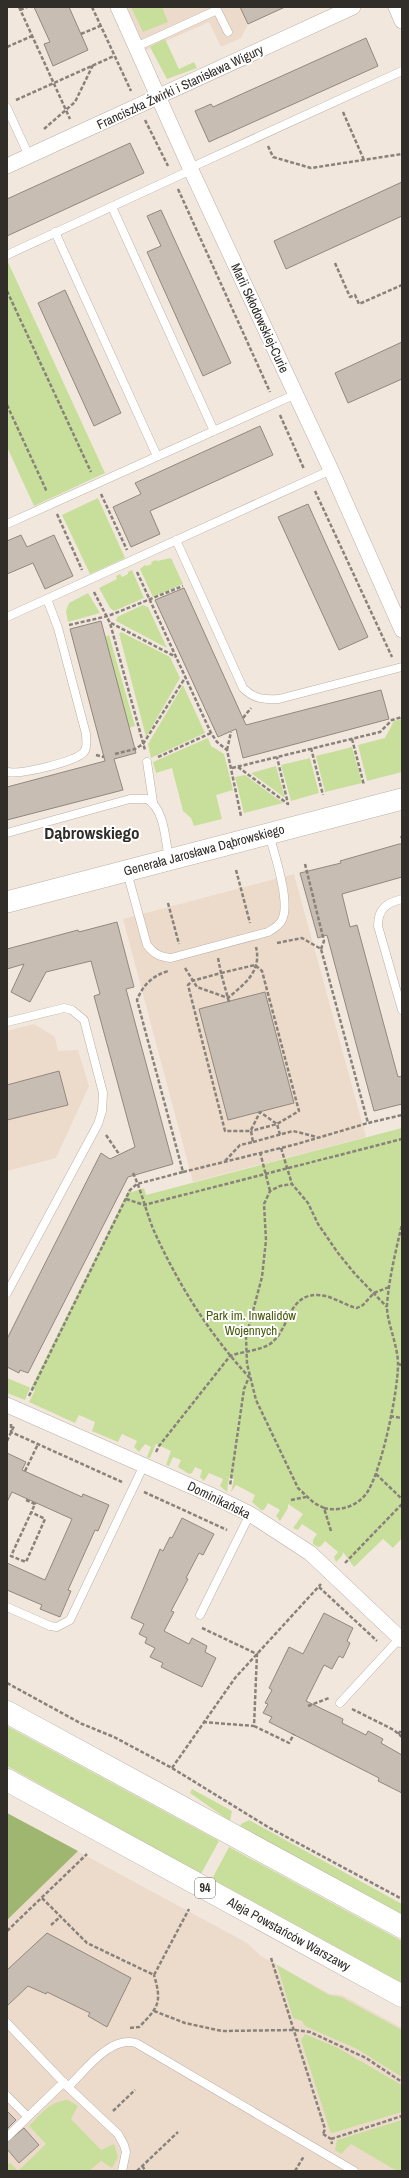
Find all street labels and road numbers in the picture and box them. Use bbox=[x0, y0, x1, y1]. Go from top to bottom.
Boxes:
street label: Franciszka Żwirki i Stanisława Wigury bbox=[94, 41, 267, 133]
street label: Marii Skłodowskiej-Curie bbox=[227, 260, 293, 376]
street label: Generała Jarosława Dąbrowskiego bbox=[122, 820, 286, 880]
street label: Dominikańska bbox=[185, 1477, 253, 1523]
road number: 94 bbox=[195, 1878, 215, 1898]
street label: Aleja Powstańców Warszawy bbox=[224, 1893, 354, 1975]

